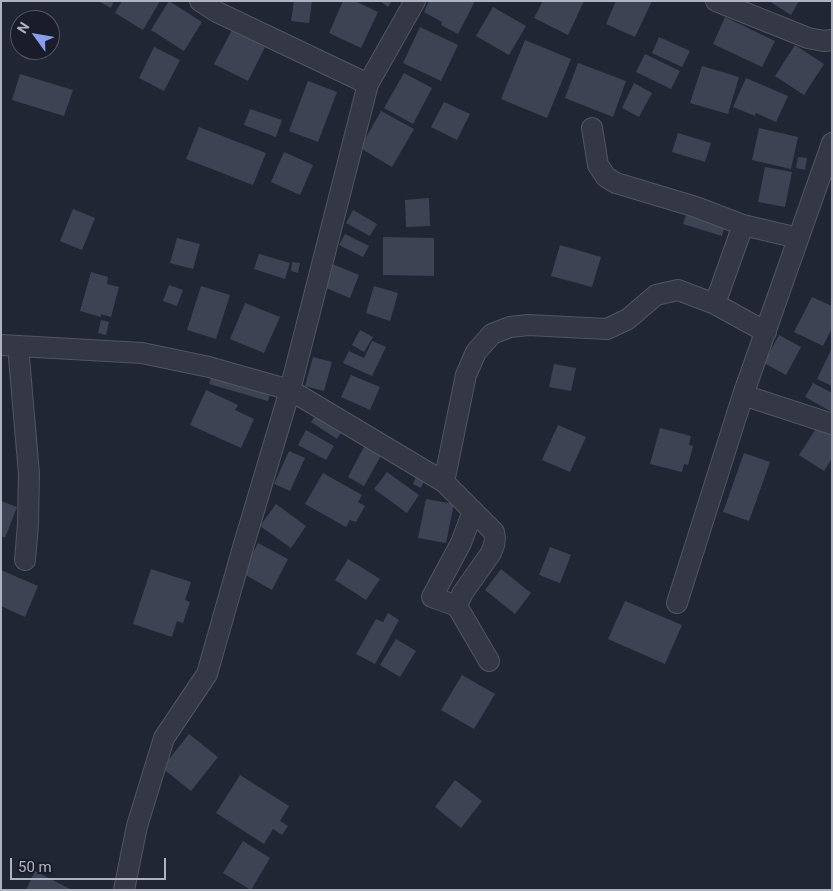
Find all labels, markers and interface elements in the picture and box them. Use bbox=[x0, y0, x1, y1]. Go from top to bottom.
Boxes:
north arrow bbox=[10, 10, 60, 60]
text: N bbox=[14, 19, 33, 36]
scale bar bbox=[12, 848, 169, 880]
text: 50 m bbox=[18, 858, 52, 876]

